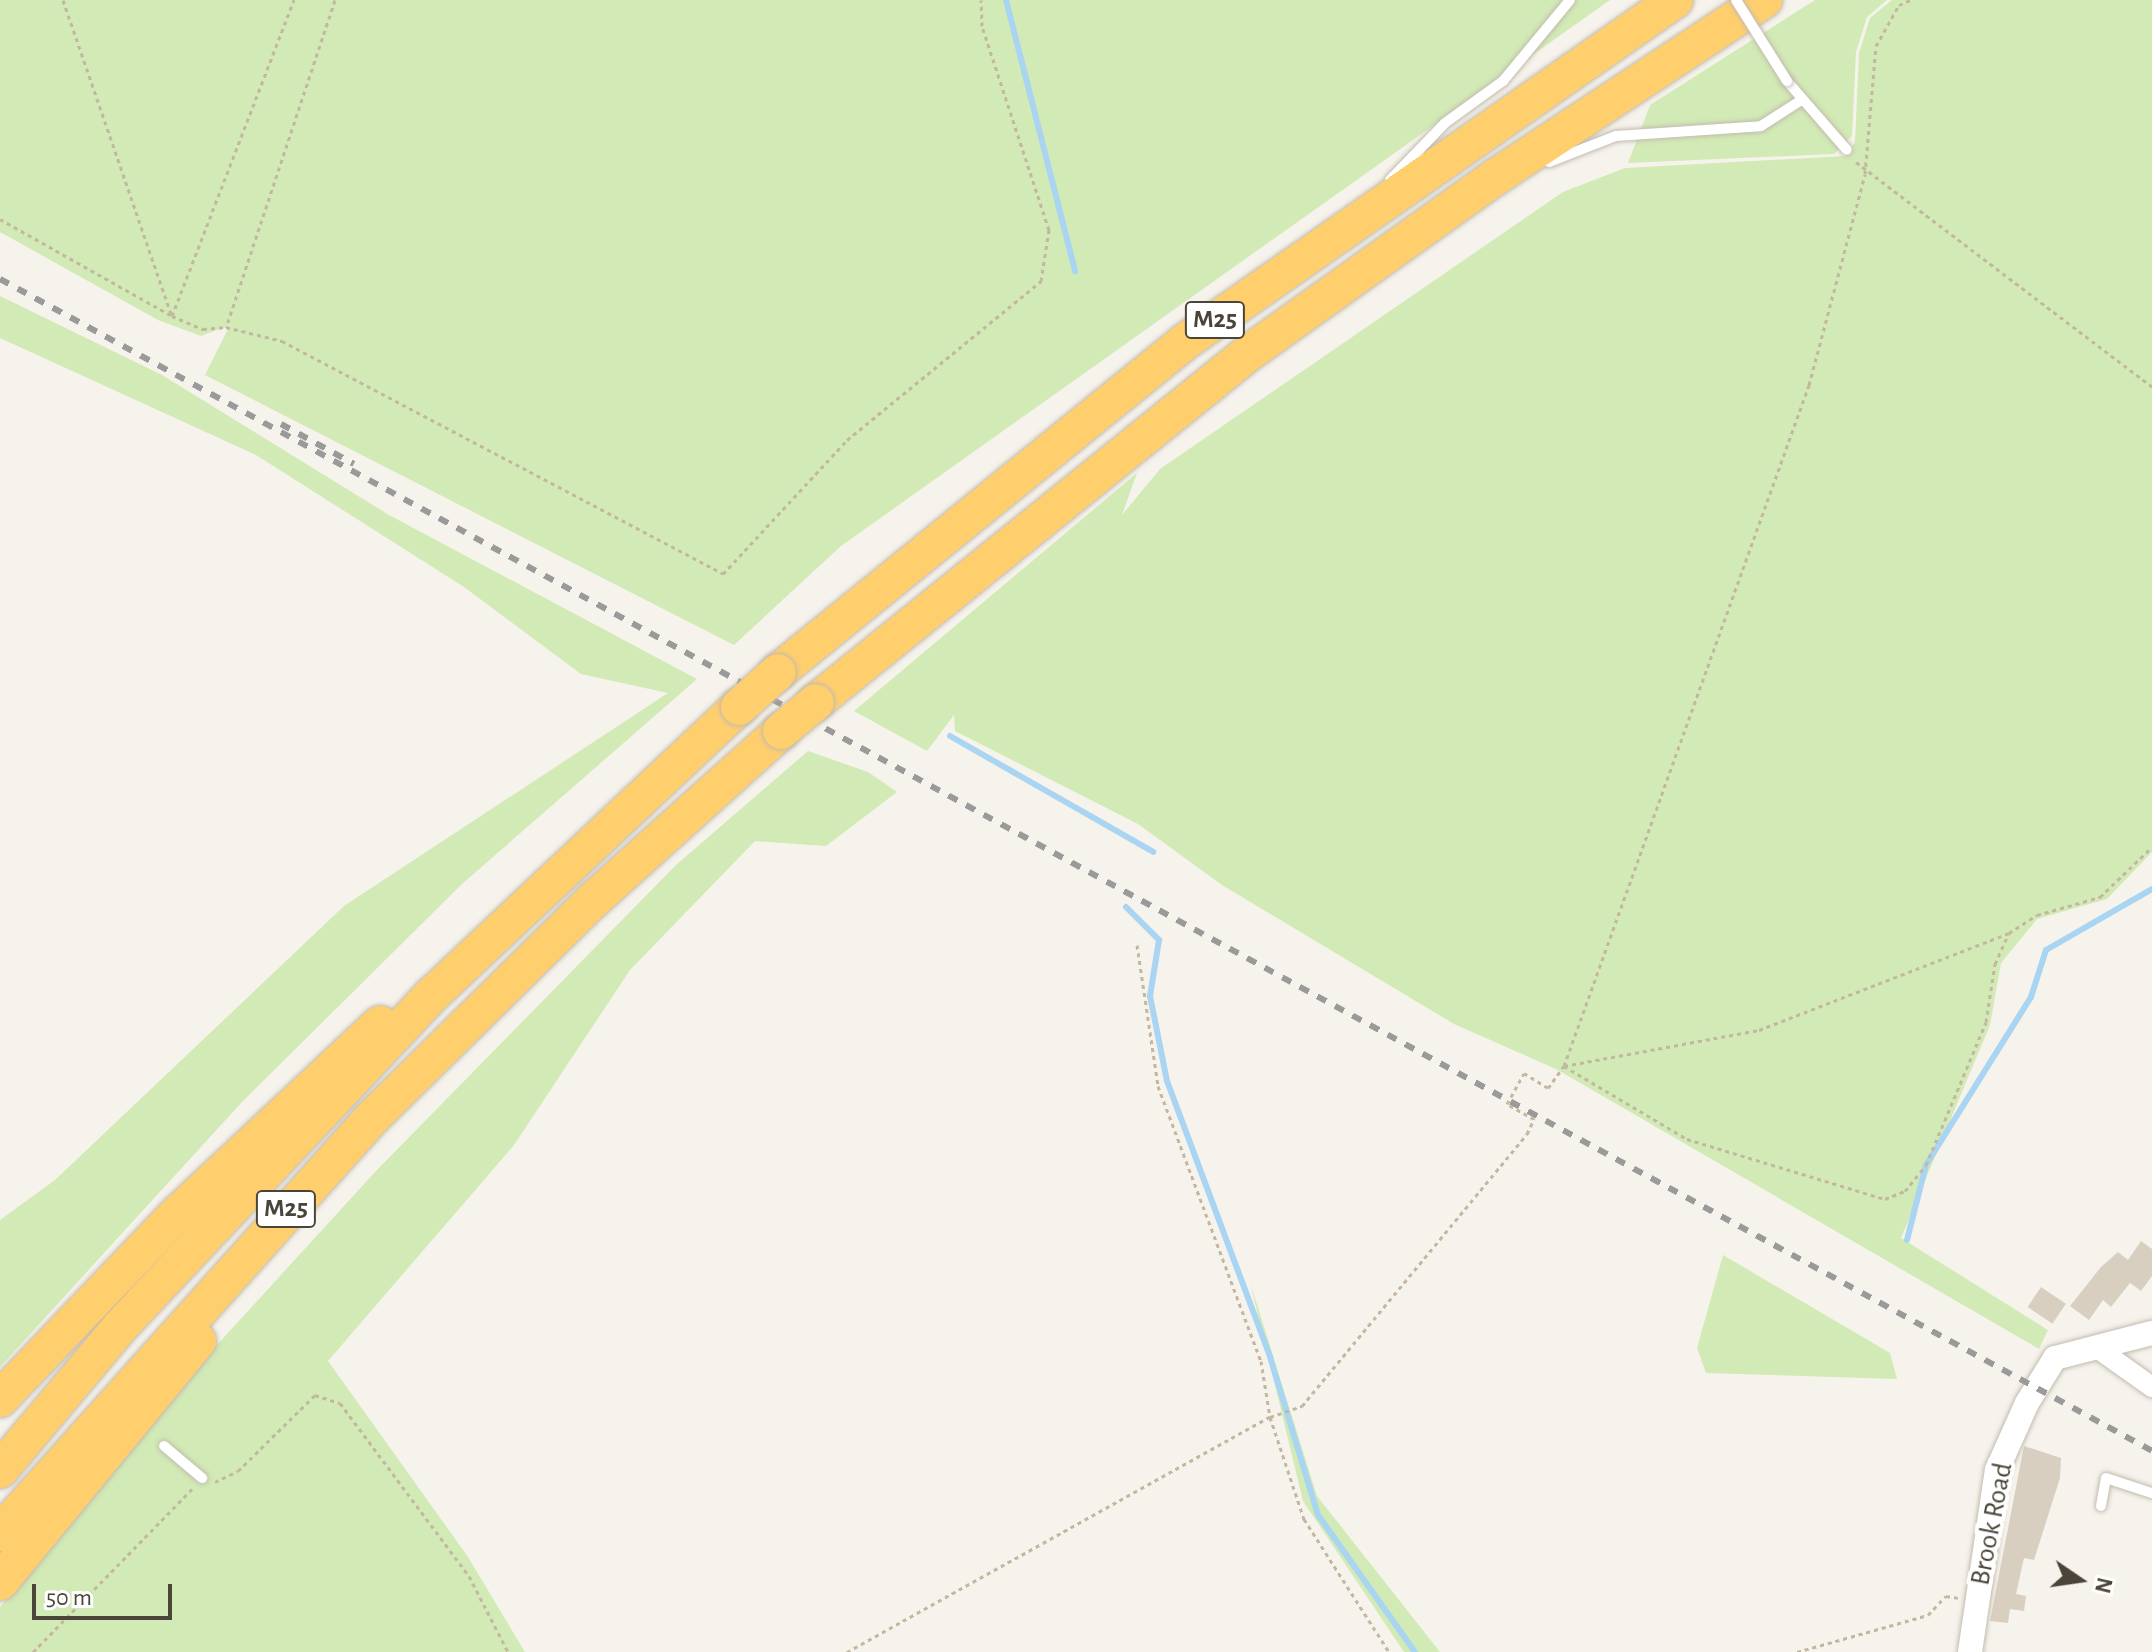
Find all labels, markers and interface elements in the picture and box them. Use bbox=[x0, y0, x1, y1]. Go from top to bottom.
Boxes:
road number: M25 bbox=[1183, 298, 1247, 342]
road number: M25 bbox=[254, 1187, 318, 1231]
street label: Brook Road bbox=[1964, 1460, 2020, 1588]
north arrow bbox=[2040, 1540, 2120, 1620]
scale bar bbox=[36, 1568, 176, 1618]
text: N bbox=[2091, 1575, 2116, 1595]
text: 50 m bbox=[46, 1586, 92, 1610]

